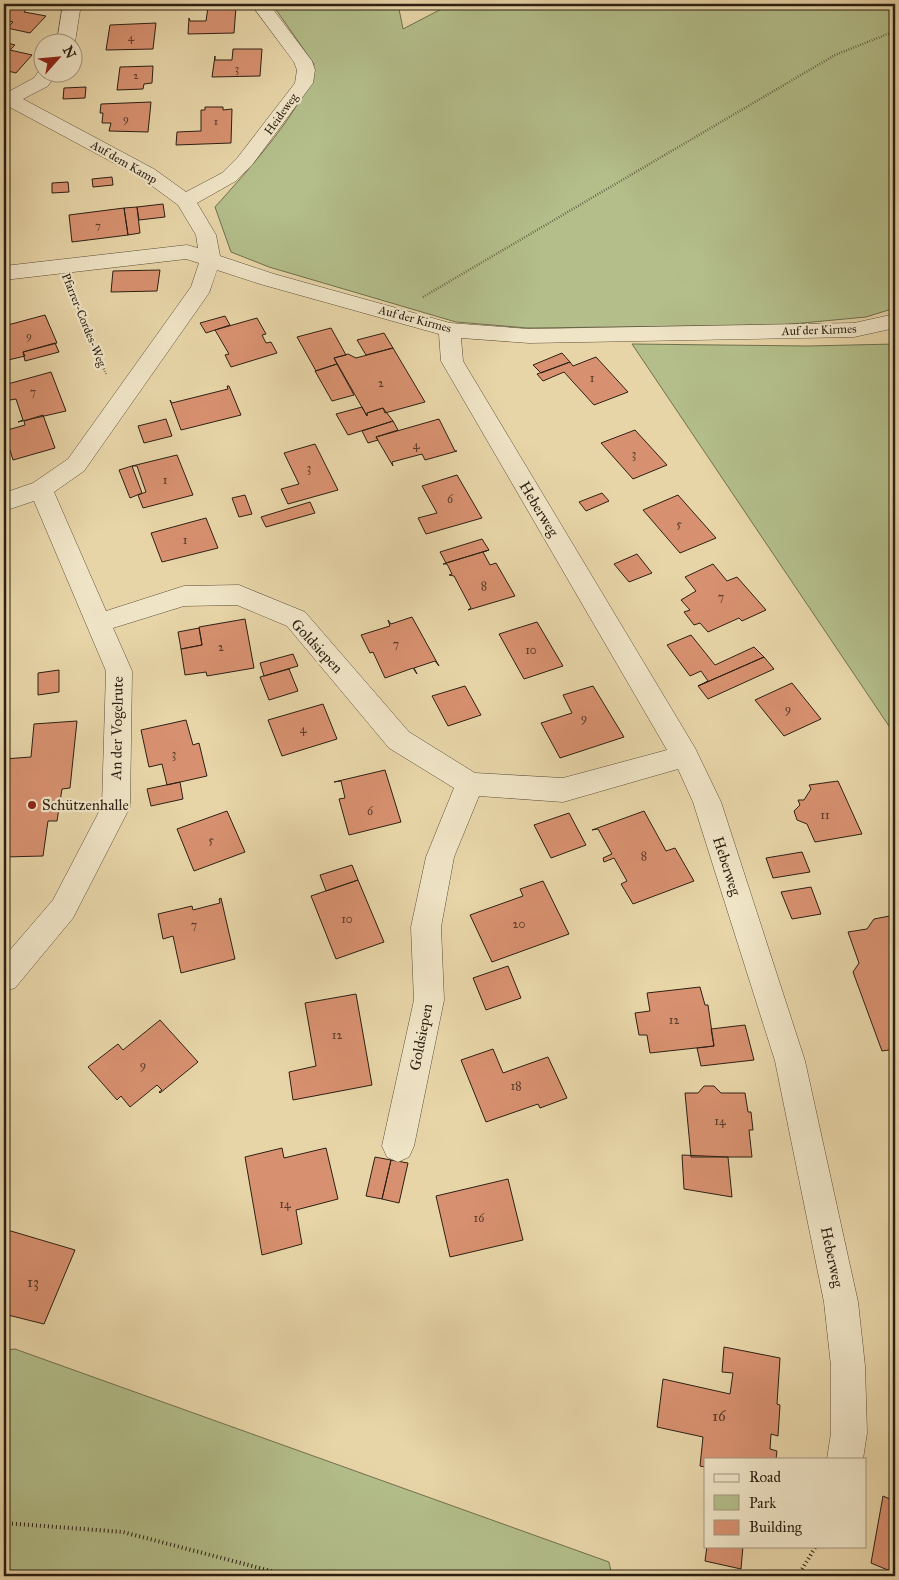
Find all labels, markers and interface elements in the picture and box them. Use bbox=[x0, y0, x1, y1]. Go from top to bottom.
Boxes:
house number: 4 bbox=[128, 31, 135, 44]
north arrow bbox=[32, 32, 82, 82]
text: N bbox=[59, 43, 79, 62]
house number: 3 bbox=[235, 62, 239, 75]
house number: 2 bbox=[133, 69, 139, 82]
street label: Heideweg bbox=[261, 90, 302, 138]
house number: 9 bbox=[123, 112, 129, 125]
house number: 1 bbox=[214, 115, 218, 128]
street label: Auf dem Kamp bbox=[87, 137, 160, 187]
house number: 7 bbox=[95, 219, 101, 232]
street label: Pfarrer-Cordes-Weg bbox=[58, 271, 109, 370]
street label: Auf der Kirmes bbox=[376, 302, 453, 335]
street label: Auf der Kirmes bbox=[780, 322, 857, 338]
house number: 9 bbox=[26, 329, 32, 342]
house number: 1 bbox=[590, 371, 595, 385]
house number: 2 bbox=[378, 376, 384, 390]
house number: 7 bbox=[30, 385, 36, 399]
house number: 4 bbox=[413, 438, 420, 452]
house number: 3 bbox=[632, 447, 637, 461]
house number: 3 bbox=[307, 461, 312, 475]
house number: 1 bbox=[163, 473, 168, 487]
street label: Heberweg bbox=[516, 478, 563, 541]
house number: 6 bbox=[447, 492, 454, 506]
house number: 5 bbox=[676, 517, 682, 531]
house number: 1 bbox=[183, 533, 188, 547]
house number: 8 bbox=[481, 579, 487, 593]
house number: 7 bbox=[718, 590, 724, 604]
street label: Goldsiepen bbox=[287, 615, 347, 677]
house number: 7 bbox=[393, 637, 399, 651]
house number: 2 bbox=[218, 640, 224, 654]
house number: 10 bbox=[525, 643, 537, 657]
street label: An der Vogelrute bbox=[107, 676, 127, 781]
house number: 9 bbox=[785, 702, 791, 716]
house number: 9 bbox=[581, 711, 587, 725]
house number: 4 bbox=[300, 722, 307, 736]
house number: 3 bbox=[172, 747, 177, 761]
place label: Schützenhalle bbox=[42, 796, 129, 814]
marker: Schützenhalle bbox=[26, 799, 38, 811]
house number: 6 bbox=[367, 804, 374, 818]
house number: 11 bbox=[820, 808, 830, 822]
house number: 5 bbox=[208, 833, 214, 847]
street label: Heberweg bbox=[709, 834, 745, 899]
house number: 8 bbox=[641, 849, 647, 863]
house number: 10 bbox=[341, 912, 353, 926]
house number: 20 bbox=[513, 917, 525, 931]
house number: 7 bbox=[191, 918, 197, 932]
street label: Goldsiepen bbox=[406, 1002, 436, 1072]
house number: 12 bbox=[669, 1013, 679, 1027]
house number: 12 bbox=[332, 1028, 342, 1042]
house number: 9 bbox=[140, 1058, 146, 1072]
house number: 18 bbox=[510, 1079, 522, 1093]
house number: 14 bbox=[714, 1114, 726, 1128]
house number: 14 bbox=[279, 1197, 291, 1211]
house number: 16 bbox=[474, 1211, 485, 1225]
street label: Heberweg bbox=[817, 1225, 847, 1290]
house number: 13 bbox=[27, 1273, 39, 1291]
house number: 16 bbox=[712, 1407, 727, 1425]
legend bbox=[704, 1458, 866, 1548]
text: Road bbox=[749, 1468, 781, 1486]
text: Park bbox=[749, 1494, 776, 1512]
text: Building bbox=[749, 1518, 803, 1536]

